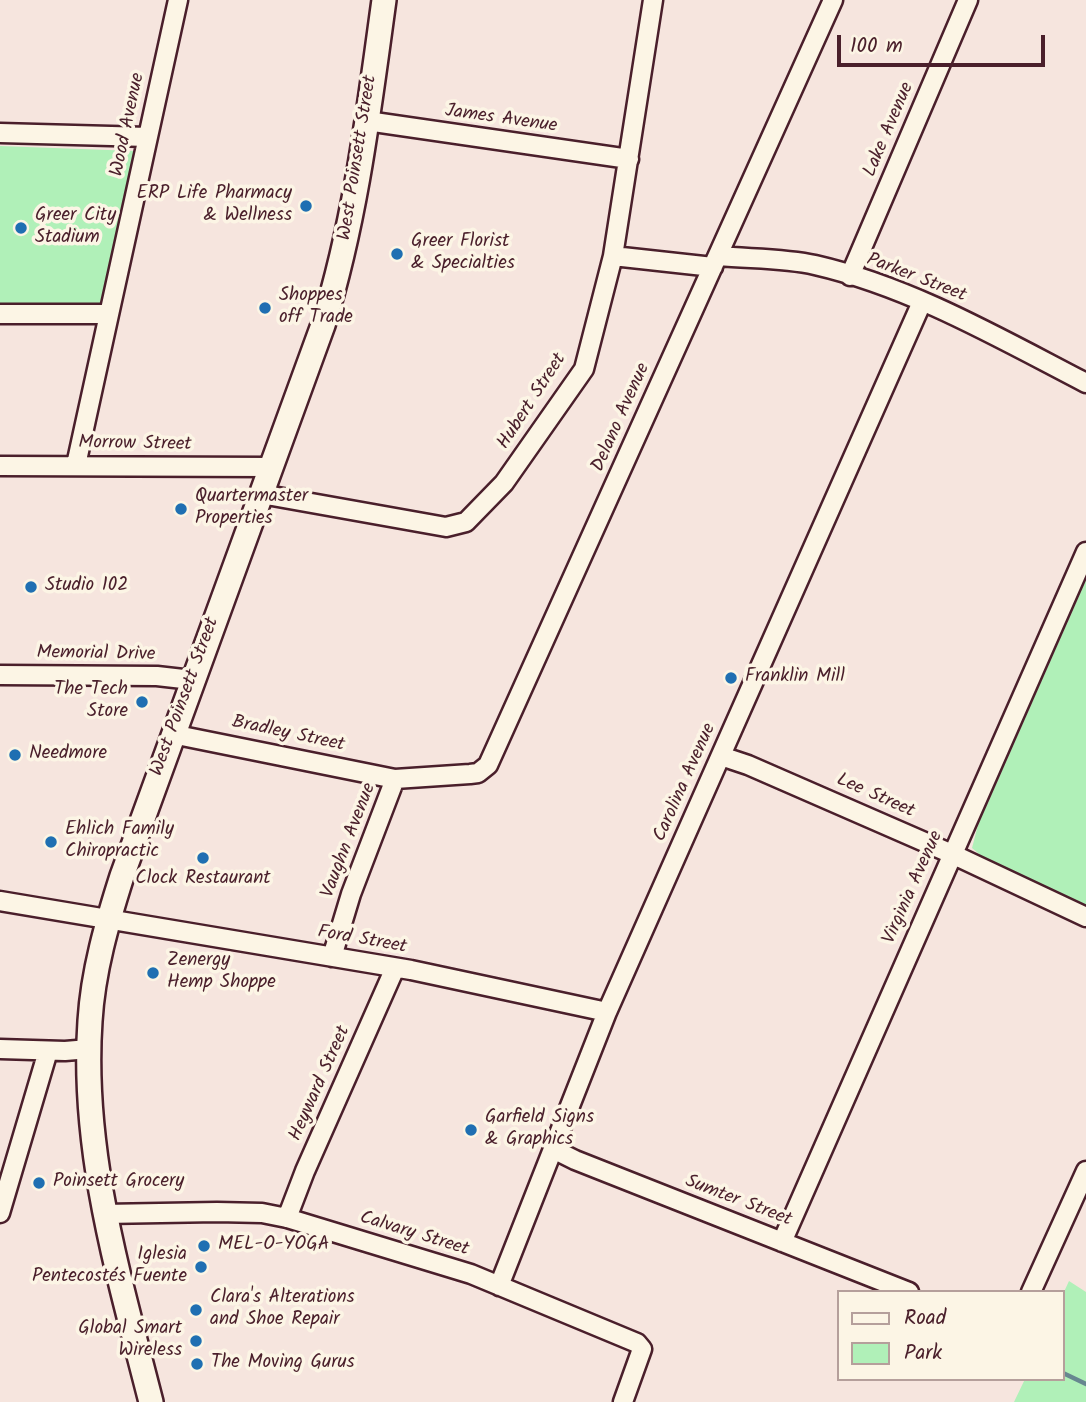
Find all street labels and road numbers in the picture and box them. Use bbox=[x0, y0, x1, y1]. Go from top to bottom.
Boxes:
street label: Wood Avenue bbox=[107, 71, 151, 179]
street label: West Poinsett Street bbox=[335, 74, 383, 242]
street label: Lake Avenue bbox=[860, 79, 920, 181]
street label: James Avenue bbox=[443, 101, 559, 139]
street label: Parker Street bbox=[863, 250, 969, 308]
street label: Hubert Street bbox=[494, 350, 572, 454]
street label: Delano Avenue bbox=[588, 360, 656, 476]
street label: Morrow Street bbox=[78, 433, 192, 457]
street label: West Poinsett Street bbox=[147, 615, 225, 779]
street label: Memorial Drive bbox=[36, 643, 156, 667]
street label: Bradley Street bbox=[230, 712, 346, 758]
street label: Carolina Avenue bbox=[650, 720, 722, 846]
street label: Lee Street bbox=[832, 770, 918, 824]
street label: Vaughn Avenue bbox=[318, 780, 382, 902]
street label: Virginia Avenue bbox=[879, 828, 949, 948]
street label: Ford Street bbox=[316, 922, 408, 960]
street label: Heyward Street bbox=[285, 1023, 357, 1145]
street label: Sumter Street bbox=[681, 1171, 795, 1233]
street label: Calvary Street bbox=[357, 1208, 471, 1262]

